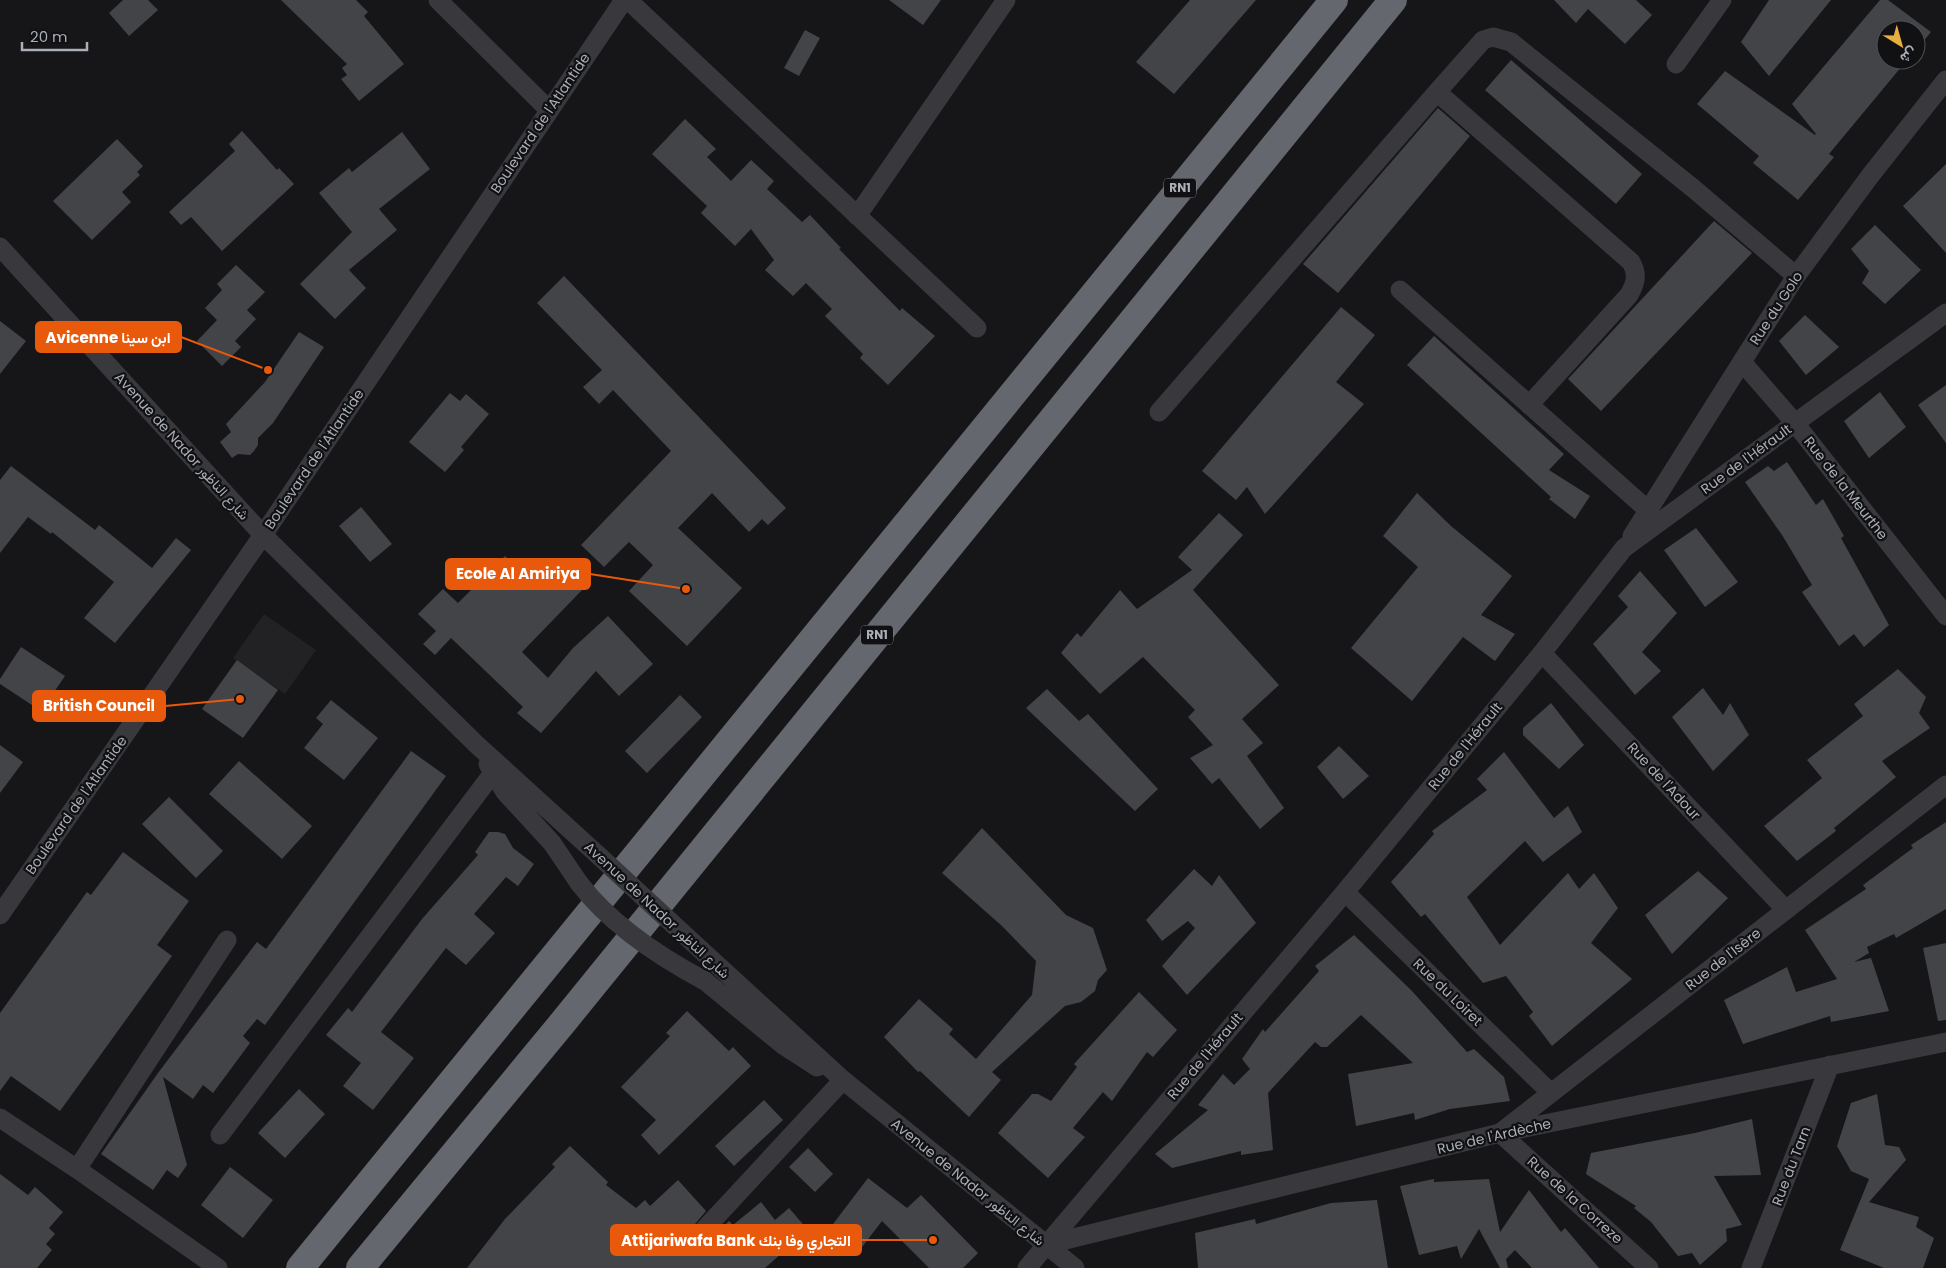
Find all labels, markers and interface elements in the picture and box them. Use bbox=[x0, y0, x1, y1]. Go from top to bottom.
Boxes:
scale bar bbox=[22, 20, 88, 52]
north arrow bbox=[1876, 20, 1926, 70]
text: 20 m bbox=[30, 26, 68, 47]
text: ش bbox=[1896, 42, 1922, 69]
street label: Boulevard de l'Atlantide bbox=[486, 49, 595, 197]
road number: RN1 bbox=[1164, 178, 1196, 198]
street label: Rue du Golo bbox=[1745, 267, 1807, 349]
callout: Avicenne ابن سينا bbox=[36, 322, 181, 352]
text: Avicenne ابن سينا bbox=[45, 327, 171, 348]
street label: Avenue de Nador شارع الناظور bbox=[109, 368, 254, 525]
street label: Boulevard de l'Atlantide bbox=[260, 385, 369, 533]
street label: Rue de l'Hérault bbox=[1696, 419, 1796, 499]
street label: Rue de la Meurthe bbox=[1799, 432, 1893, 544]
callout: Ecole Al Amiriya bbox=[446, 559, 590, 589]
text: Ecole Al Amiriya bbox=[456, 563, 580, 584]
road number: RN1 bbox=[861, 626, 893, 644]
callout: British Council bbox=[33, 691, 165, 721]
text: British Council bbox=[43, 695, 155, 716]
street label: Rue de l'Hérault bbox=[1423, 698, 1507, 794]
street label: Boulevard de l'Atlantide bbox=[20, 731, 132, 878]
street label: Rue de l'Adour bbox=[1623, 738, 1705, 824]
street label: Avenue de Nador شارع الناظور bbox=[579, 837, 734, 984]
street label: Rue de l'Isère bbox=[1681, 923, 1765, 995]
street label: Rue du Loiret bbox=[1409, 954, 1487, 1030]
street label: Rue de l'Hérault bbox=[1163, 1008, 1247, 1104]
street label: Rue de l'Ardèche bbox=[1435, 1113, 1553, 1159]
street label: Avenue de Nador شارع الناظور bbox=[886, 1114, 1049, 1251]
street label: Rue du Tarn bbox=[1767, 1124, 1815, 1208]
street label: Rue de la Correze bbox=[1523, 1152, 1627, 1249]
callout: Attijariwafa Bank التجاري وفا بنك bbox=[611, 1225, 861, 1255]
text: Attijariwafa Bank التجاري وفا بنك bbox=[621, 1230, 851, 1254]

